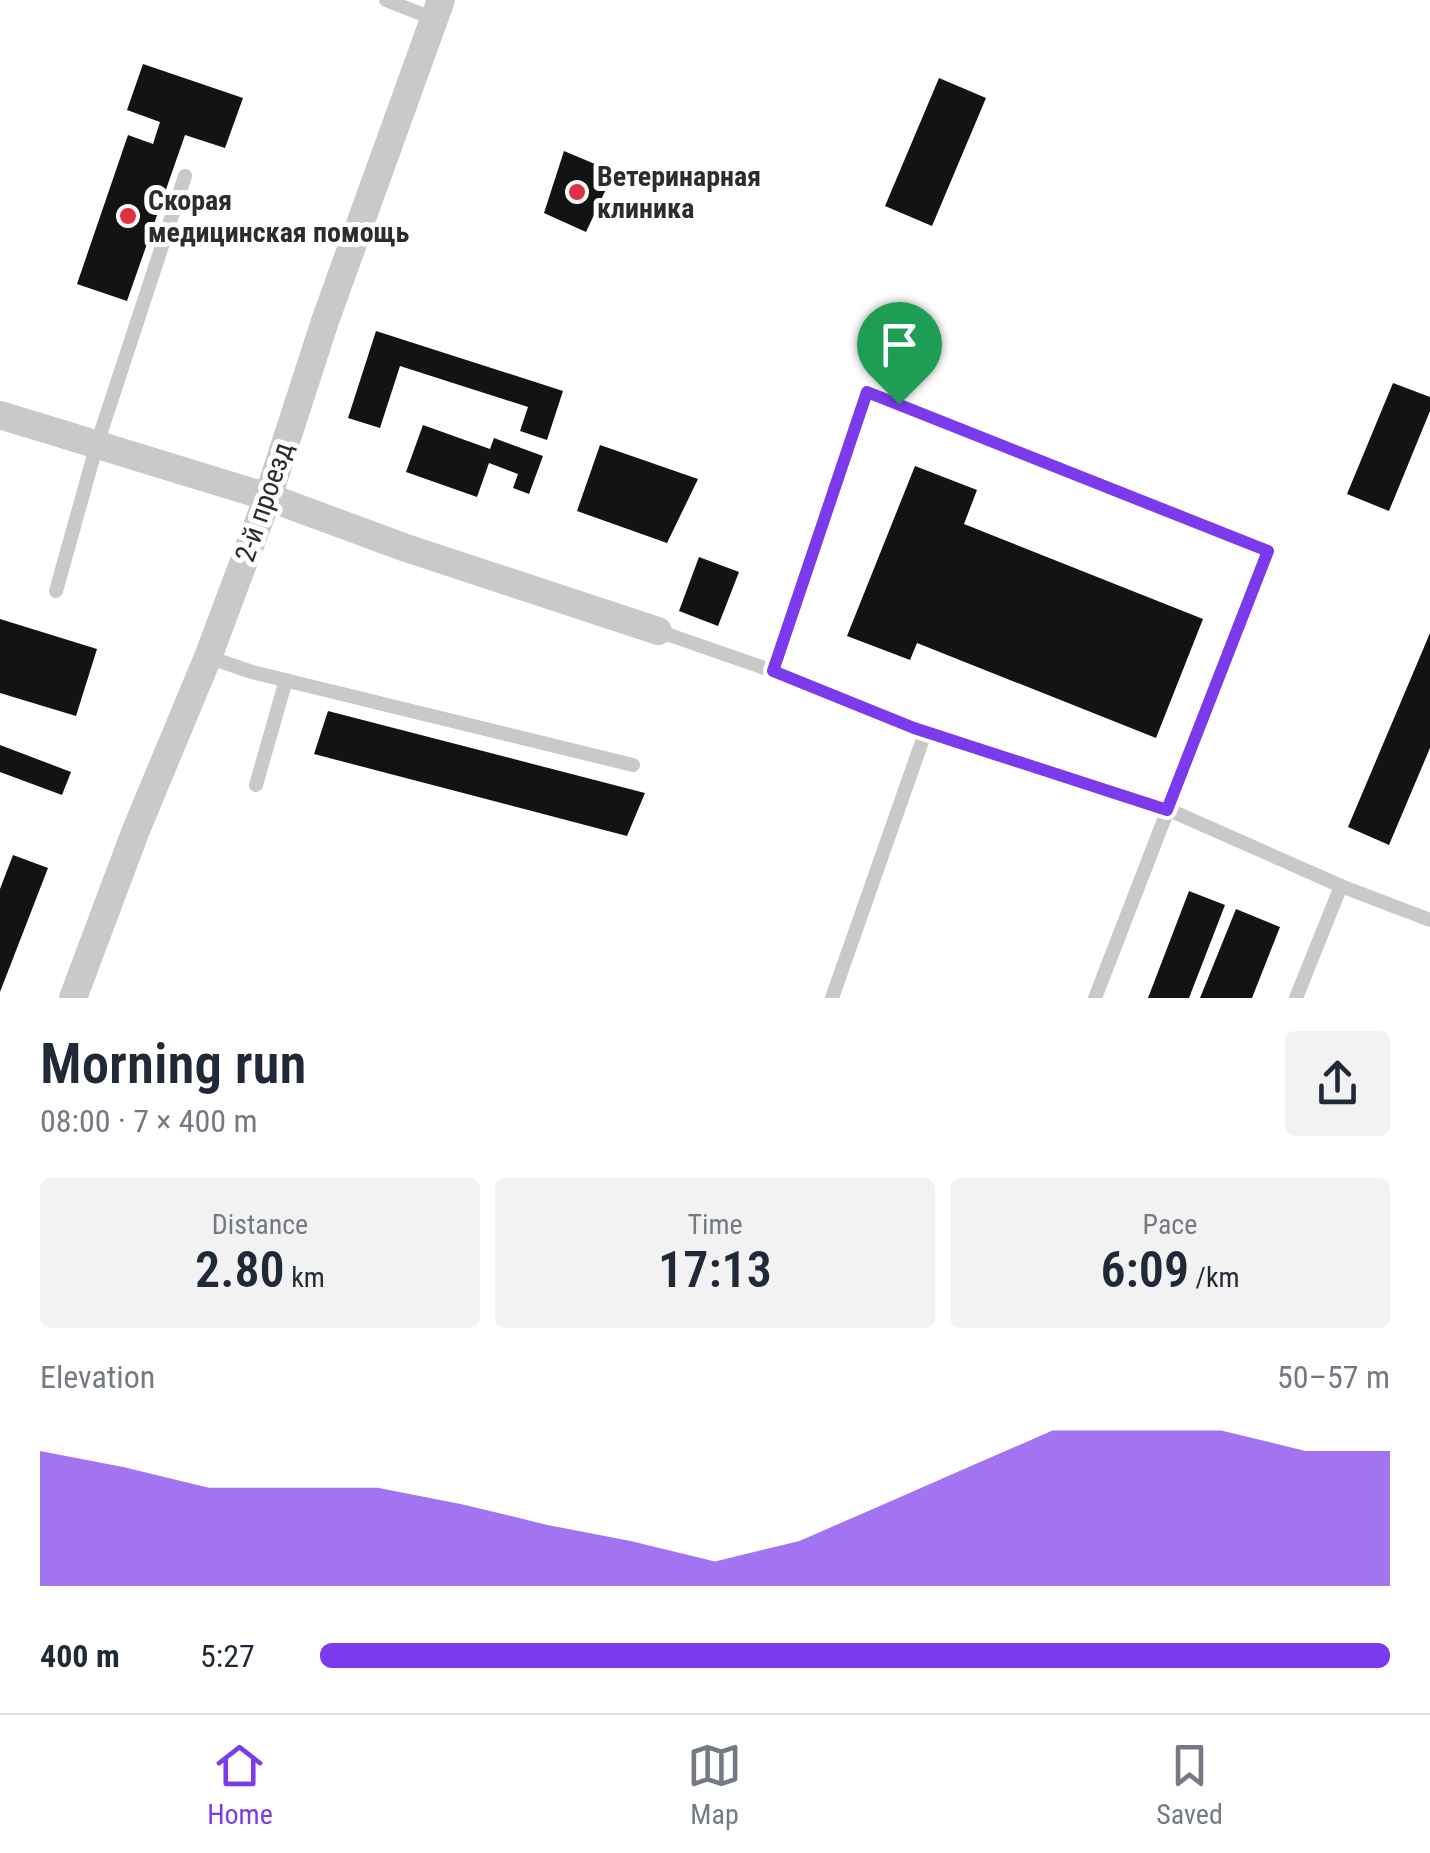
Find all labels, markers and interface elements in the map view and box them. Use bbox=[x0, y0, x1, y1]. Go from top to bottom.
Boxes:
place label: Ветеринарная клиника bbox=[597, 160, 761, 225]
marker: Ветеринарная клиника bbox=[566, 181, 588, 203]
place label: Скорая медицинская помощь bbox=[148, 184, 409, 249]
marker: Скорая медицинская помощь bbox=[117, 205, 139, 227]
pin bbox=[857, 302, 942, 405]
icon: arrive bbox=[872, 317, 927, 372]
street label: 2-й проезд bbox=[228, 438, 300, 566]
button: share bbox=[1285, 1031, 1390, 1136]
text: Morning run bbox=[40, 1032, 306, 1096]
text: 08:00 · 7 × 400 m bbox=[40, 1102, 258, 1140]
text: Distance bbox=[212, 1208, 308, 1241]
text: Time bbox=[687, 1208, 743, 1241]
text: Pace bbox=[1143, 1208, 1197, 1241]
text: 2.80 bbox=[195, 1241, 285, 1299]
text: 17:13 bbox=[658, 1241, 772, 1299]
text: 6:09 bbox=[1100, 1241, 1189, 1299]
text: km bbox=[285, 1261, 325, 1294]
text: /km bbox=[1189, 1261, 1240, 1294]
text: Elevation bbox=[40, 1358, 155, 1396]
text: 50–57 m bbox=[1277, 1358, 1390, 1396]
text: 400 m bbox=[40, 1637, 120, 1675]
text: 5:27 bbox=[200, 1637, 255, 1675]
tab: Home bbox=[207, 1738, 273, 1831]
tab: Map bbox=[687, 1738, 742, 1831]
tab: Saved bbox=[1156, 1738, 1223, 1831]

